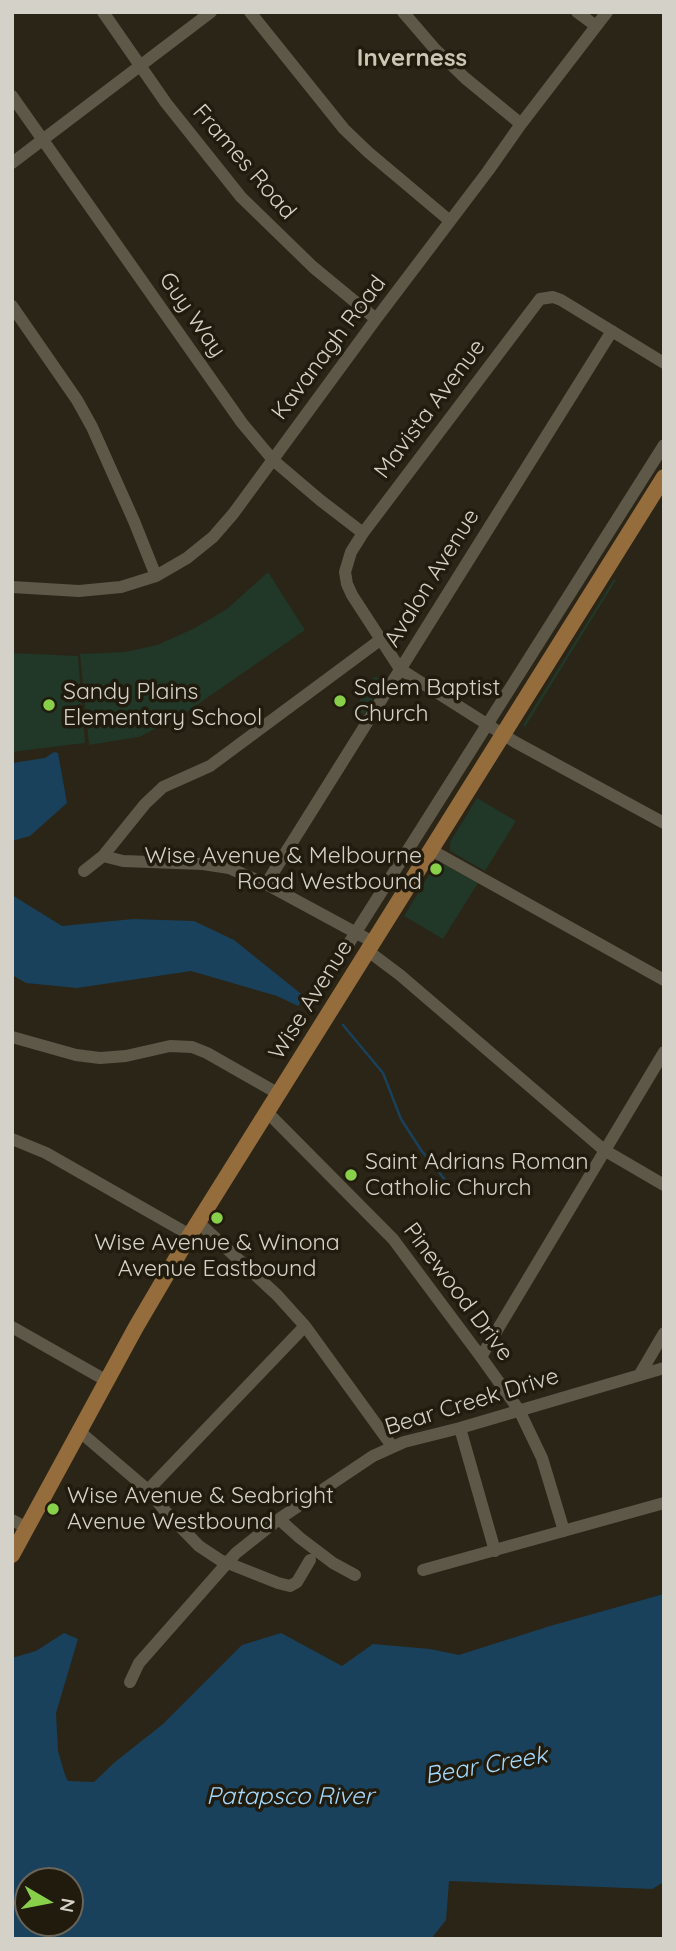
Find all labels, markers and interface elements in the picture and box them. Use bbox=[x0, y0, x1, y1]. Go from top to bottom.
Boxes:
district label: Inverness bbox=[357, 45, 467, 73]
street label: Frames Road bbox=[187, 99, 301, 225]
street label: Guy Way bbox=[153, 267, 231, 363]
street label: Kavanagh Road bbox=[266, 271, 392, 425]
street label: Mavista Avenue bbox=[369, 334, 491, 484]
street label: Avalon Avenue bbox=[379, 504, 485, 652]
place label: Salem Baptist Church bbox=[354, 674, 500, 728]
place label: Sandy Plains Elementary School bbox=[63, 678, 262, 732]
marker: Salem Baptist Church bbox=[332, 693, 348, 709]
marker: Sandy Plains Elementary School bbox=[41, 697, 57, 713]
place label: Wise Avenue & Melbourne Road Westbound bbox=[145, 842, 422, 896]
marker: Wise Avenue & Melbourne Road Westbound bbox=[428, 861, 444, 877]
street label: Wise Avenue bbox=[263, 935, 359, 1065]
place label: Saint Adrians Roman Catholic Church bbox=[365, 1148, 588, 1202]
marker: Saint Adrians Roman Catholic Church bbox=[343, 1167, 359, 1183]
marker: Wise Avenue & Winona Avenue Eastbound bbox=[209, 1210, 225, 1226]
street label: Pinewood Drive bbox=[397, 1218, 519, 1366]
place label: Wise Avenue & Winona Avenue Eastbound bbox=[94, 1229, 340, 1283]
street label: Bear Creek Drive bbox=[382, 1362, 562, 1442]
place label: Wise Avenue & Seabright Avenue Westbound bbox=[67, 1482, 334, 1536]
marker: Wise Avenue & Seabright Avenue Westbound bbox=[45, 1501, 61, 1517]
water label: Bear Creek bbox=[422, 1741, 550, 1791]
water label: Patapsco River bbox=[206, 1783, 374, 1811]
north arrow bbox=[14, 1867, 84, 1937]
text: N bbox=[55, 1896, 81, 1914]

